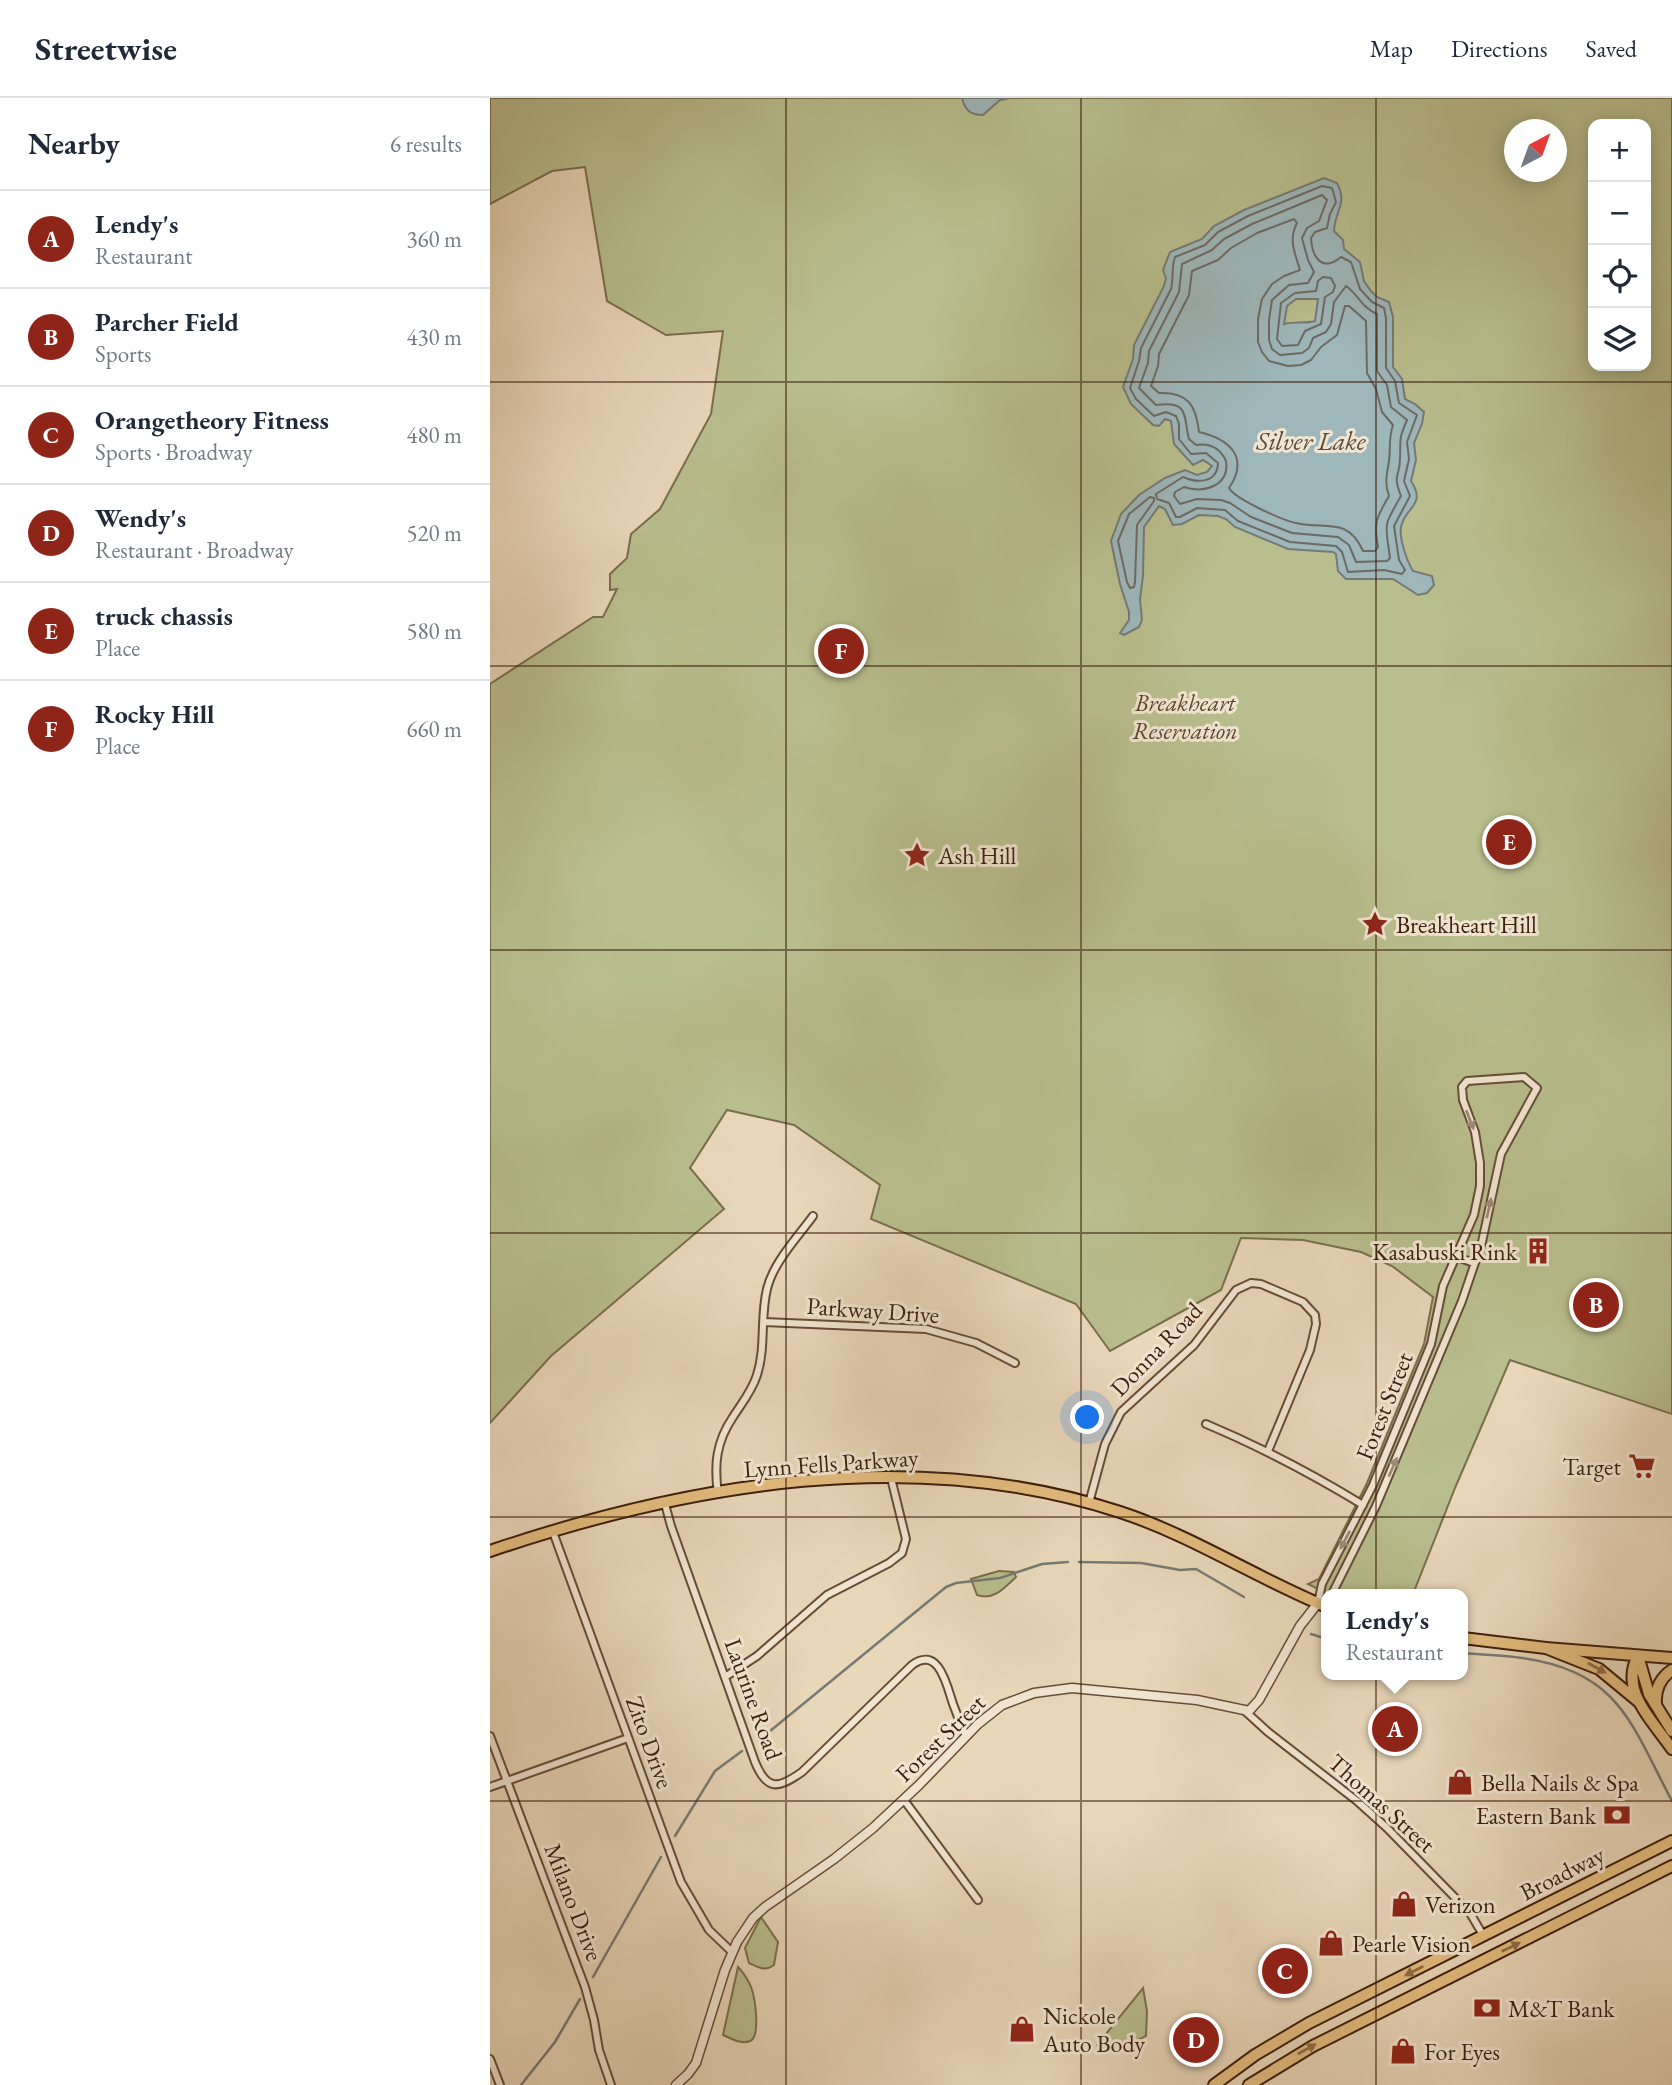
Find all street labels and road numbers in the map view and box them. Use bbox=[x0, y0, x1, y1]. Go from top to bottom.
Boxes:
street label: Parkway Drive bbox=[806, 1290, 940, 1330]
street label: Donna Road bbox=[1103, 1294, 1209, 1403]
street label: Forest Street bbox=[1348, 1347, 1420, 1464]
street label: Lynn Fells Parkway bbox=[742, 1441, 920, 1485]
street label: Laurine Road bbox=[718, 1634, 791, 1765]
street label: Forest Street bbox=[888, 1687, 992, 1789]
street label: Zito Drive bbox=[619, 1692, 681, 1792]
street label: Thomas Street bbox=[1322, 1747, 1442, 1860]
street label: Broadway bbox=[1514, 1838, 1610, 1908]
street label: Milano Drive bbox=[537, 1839, 611, 1965]

